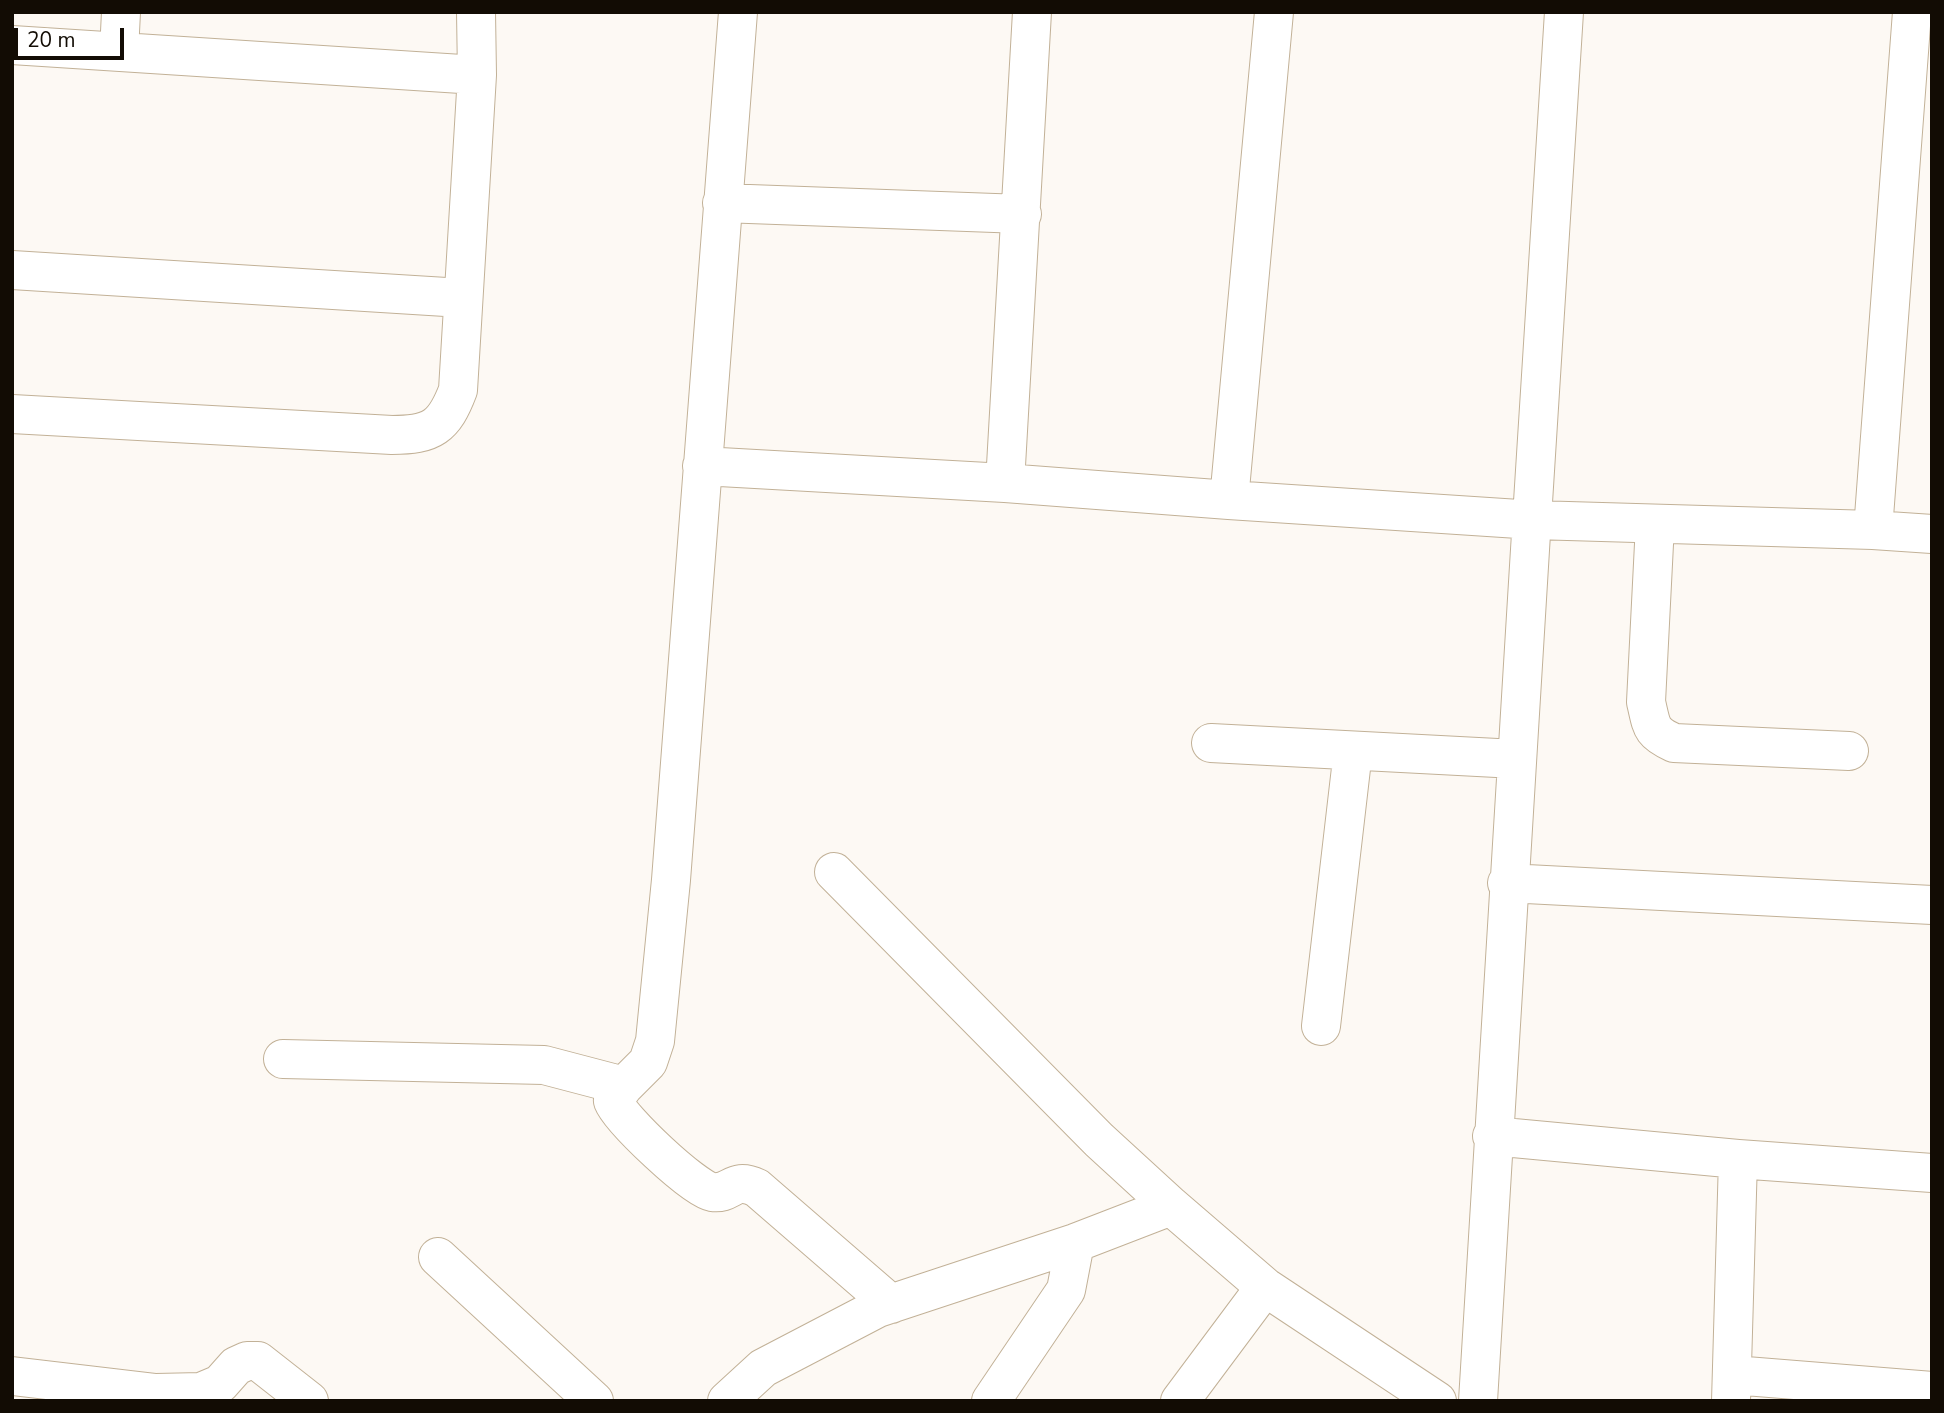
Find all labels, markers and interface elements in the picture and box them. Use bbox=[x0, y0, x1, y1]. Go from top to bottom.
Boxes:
scale bar bbox=[18, 14, 128, 58]
text: 20 m bbox=[27, 26, 76, 54]

